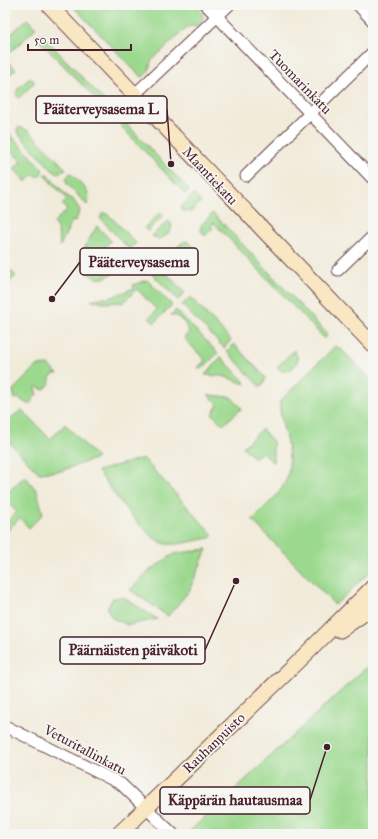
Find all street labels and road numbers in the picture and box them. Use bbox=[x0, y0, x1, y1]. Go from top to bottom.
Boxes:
street label: Tuomarinkatu bbox=[265, 46, 335, 118]
street label: Maantiekatu bbox=[179, 143, 242, 209]
street label: Rauhanpuisto bbox=[179, 709, 249, 777]
street label: Veturitallinkatu bbox=[40, 721, 130, 779]

